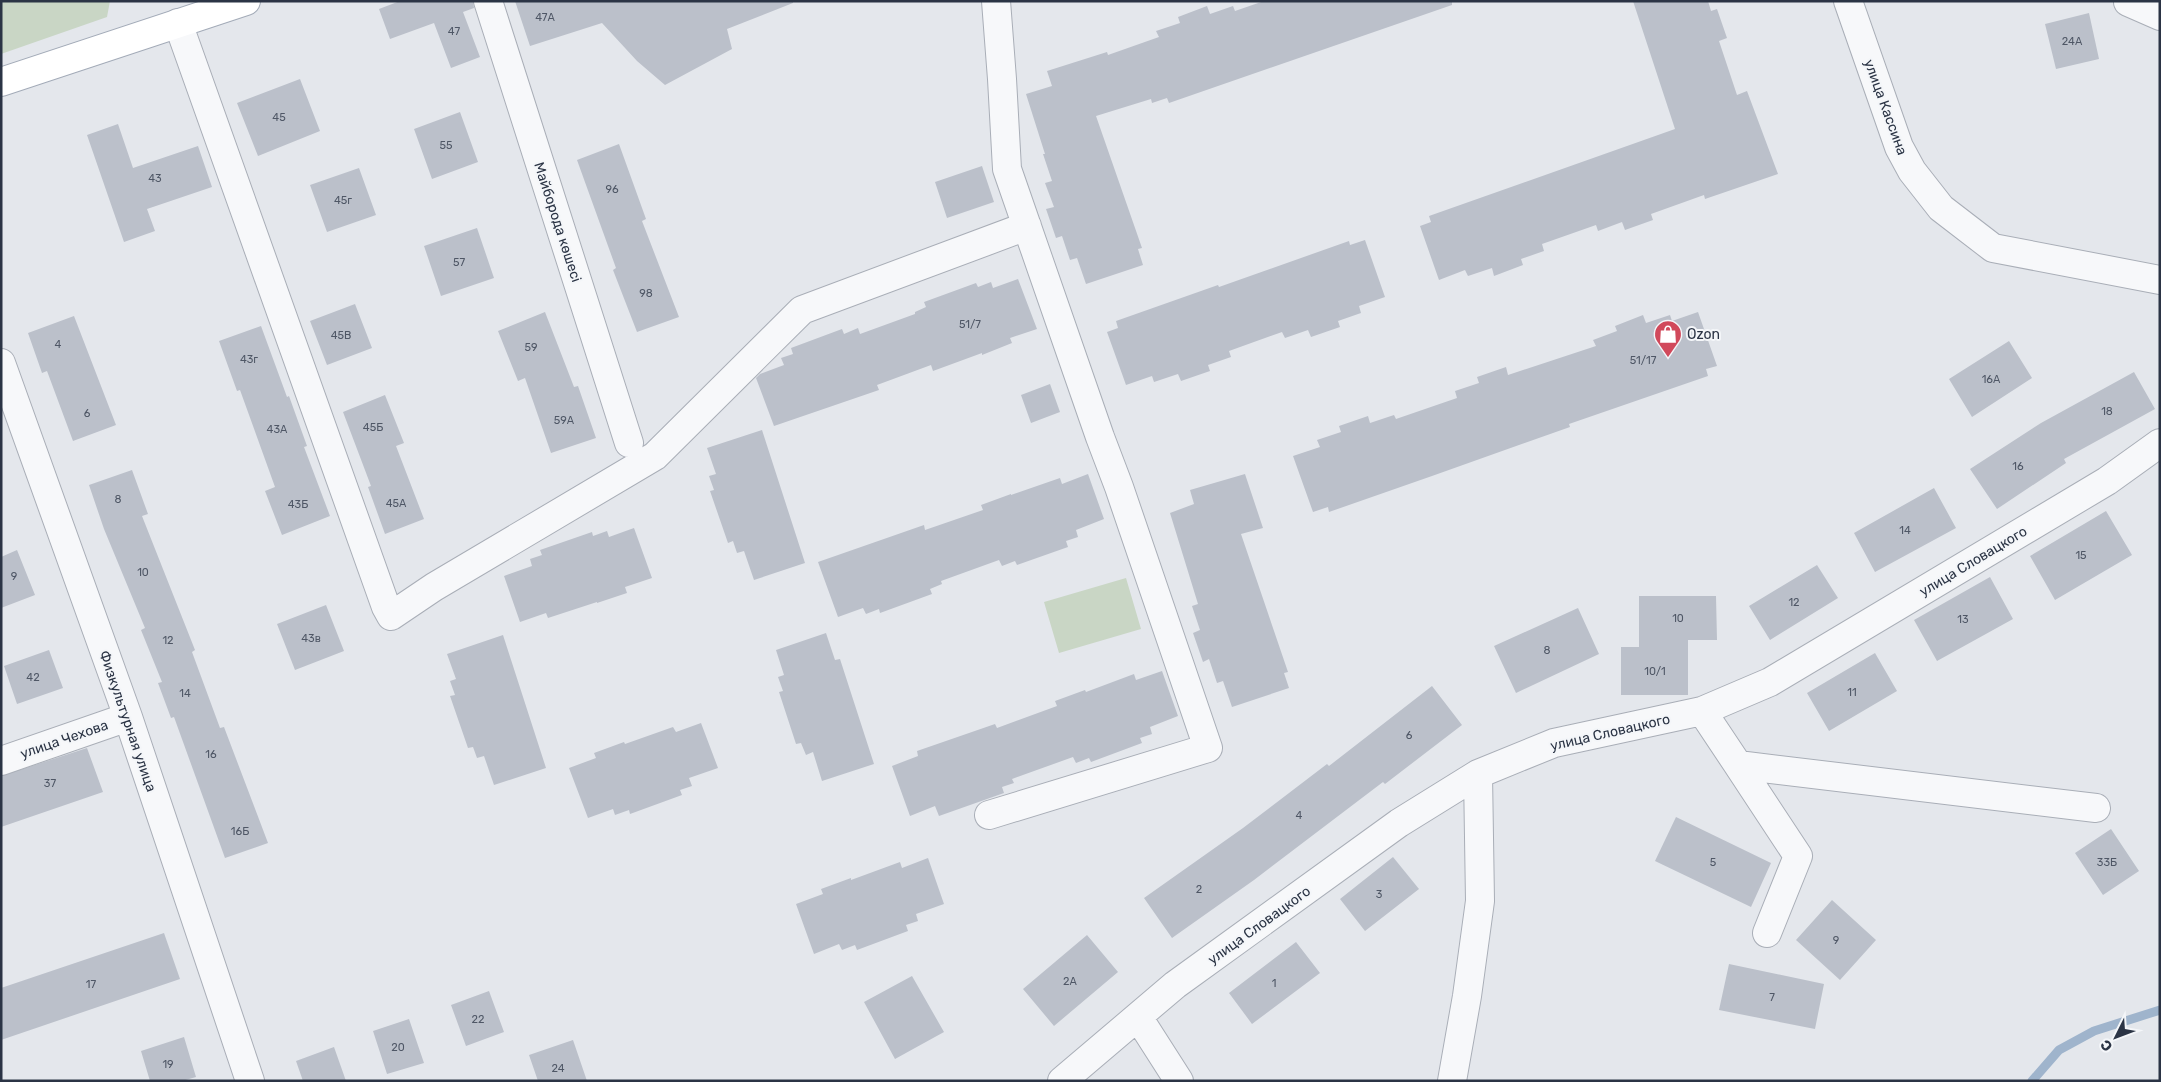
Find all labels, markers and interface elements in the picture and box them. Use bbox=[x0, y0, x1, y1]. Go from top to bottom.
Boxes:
house number: 47А bbox=[535, 11, 555, 24]
house number: 47 bbox=[448, 25, 460, 38]
house number: 24А bbox=[2062, 35, 2083, 48]
street label: улица Кассина bbox=[1860, 57, 1911, 157]
house number: 45 bbox=[272, 111, 286, 124]
house number: 55 bbox=[439, 139, 453, 152]
street label: Майборода көшесі bbox=[530, 160, 585, 284]
house number: 43 bbox=[148, 172, 162, 185]
house number: 96 bbox=[605, 183, 619, 196]
house number: 45г bbox=[334, 194, 352, 207]
house number: 57 bbox=[453, 256, 465, 269]
house number: 98 bbox=[639, 287, 653, 300]
house number: 51/7 bbox=[959, 318, 981, 331]
shop icon: Ozon bbox=[1653, 319, 1683, 358]
place label: Ozon bbox=[1687, 326, 1720, 343]
house number: 45В bbox=[331, 329, 351, 342]
house number: 4 bbox=[55, 338, 62, 351]
house number: 59 bbox=[524, 341, 538, 354]
house number: 43г bbox=[240, 353, 258, 366]
house number: 51/17 bbox=[1630, 354, 1657, 367]
house number: 16А bbox=[1982, 373, 2001, 386]
house number: 18 bbox=[2101, 405, 2113, 418]
house number: 6 bbox=[84, 407, 91, 420]
house number: 59А bbox=[554, 414, 575, 427]
house number: 45Б bbox=[363, 421, 383, 434]
house number: 43А bbox=[267, 423, 288, 436]
house number: 16 bbox=[2012, 460, 2024, 473]
house number: 8 bbox=[115, 493, 122, 506]
house number: 45А bbox=[386, 497, 407, 510]
house number: 43Б bbox=[288, 498, 308, 511]
street label: улица Словацкого bbox=[1916, 523, 2030, 600]
house number: 14 bbox=[1899, 524, 1911, 537]
house number: 15 bbox=[2075, 549, 2087, 562]
house number: 10 bbox=[137, 566, 149, 579]
house number: 9 bbox=[11, 570, 17, 583]
house number: 12 bbox=[1788, 596, 1800, 609]
house number: 10 bbox=[1672, 612, 1684, 625]
house number: 13 bbox=[1957, 613, 1969, 626]
house number: 43в bbox=[301, 632, 321, 645]
house number: 12 bbox=[162, 634, 174, 647]
house number: 8 bbox=[1544, 644, 1551, 657]
street label: Физкультурная улица bbox=[95, 648, 160, 794]
house number: 10/1 bbox=[1644, 665, 1666, 678]
house number: 42 bbox=[26, 671, 40, 684]
house number: 11 bbox=[1847, 686, 1857, 699]
house number: 14 bbox=[179, 687, 191, 700]
street label: улица Словацкого bbox=[1549, 710, 1672, 755]
street label: улица Чехова bbox=[18, 716, 110, 762]
house number: 6 bbox=[1406, 729, 1413, 742]
house number: 16 bbox=[205, 748, 217, 761]
house number: 37 bbox=[44, 777, 56, 790]
house number: 4 bbox=[1296, 809, 1303, 822]
house number: 16Б bbox=[231, 825, 249, 838]
house number: 5 bbox=[1710, 856, 1717, 869]
house number: 33Б bbox=[2097, 856, 2117, 869]
house number: 2 bbox=[1196, 883, 1202, 896]
street label: улица Словацкого bbox=[1205, 883, 1314, 968]
house number: 3 bbox=[1376, 888, 1383, 901]
house number: 9 bbox=[1833, 934, 1839, 947]
house number: 2А bbox=[1063, 975, 1078, 988]
house number: 1 bbox=[1272, 977, 1276, 990]
house number: 17 bbox=[86, 978, 97, 991]
house number: 7 bbox=[1769, 991, 1775, 1004]
north arrow bbox=[2091, 1012, 2141, 1062]
house number: 22 bbox=[472, 1013, 484, 1026]
text: С bbox=[2097, 1036, 2116, 1055]
house number: 20 bbox=[391, 1041, 405, 1054]
house number: 19 bbox=[162, 1058, 174, 1071]
house number: 24 bbox=[551, 1062, 565, 1075]

